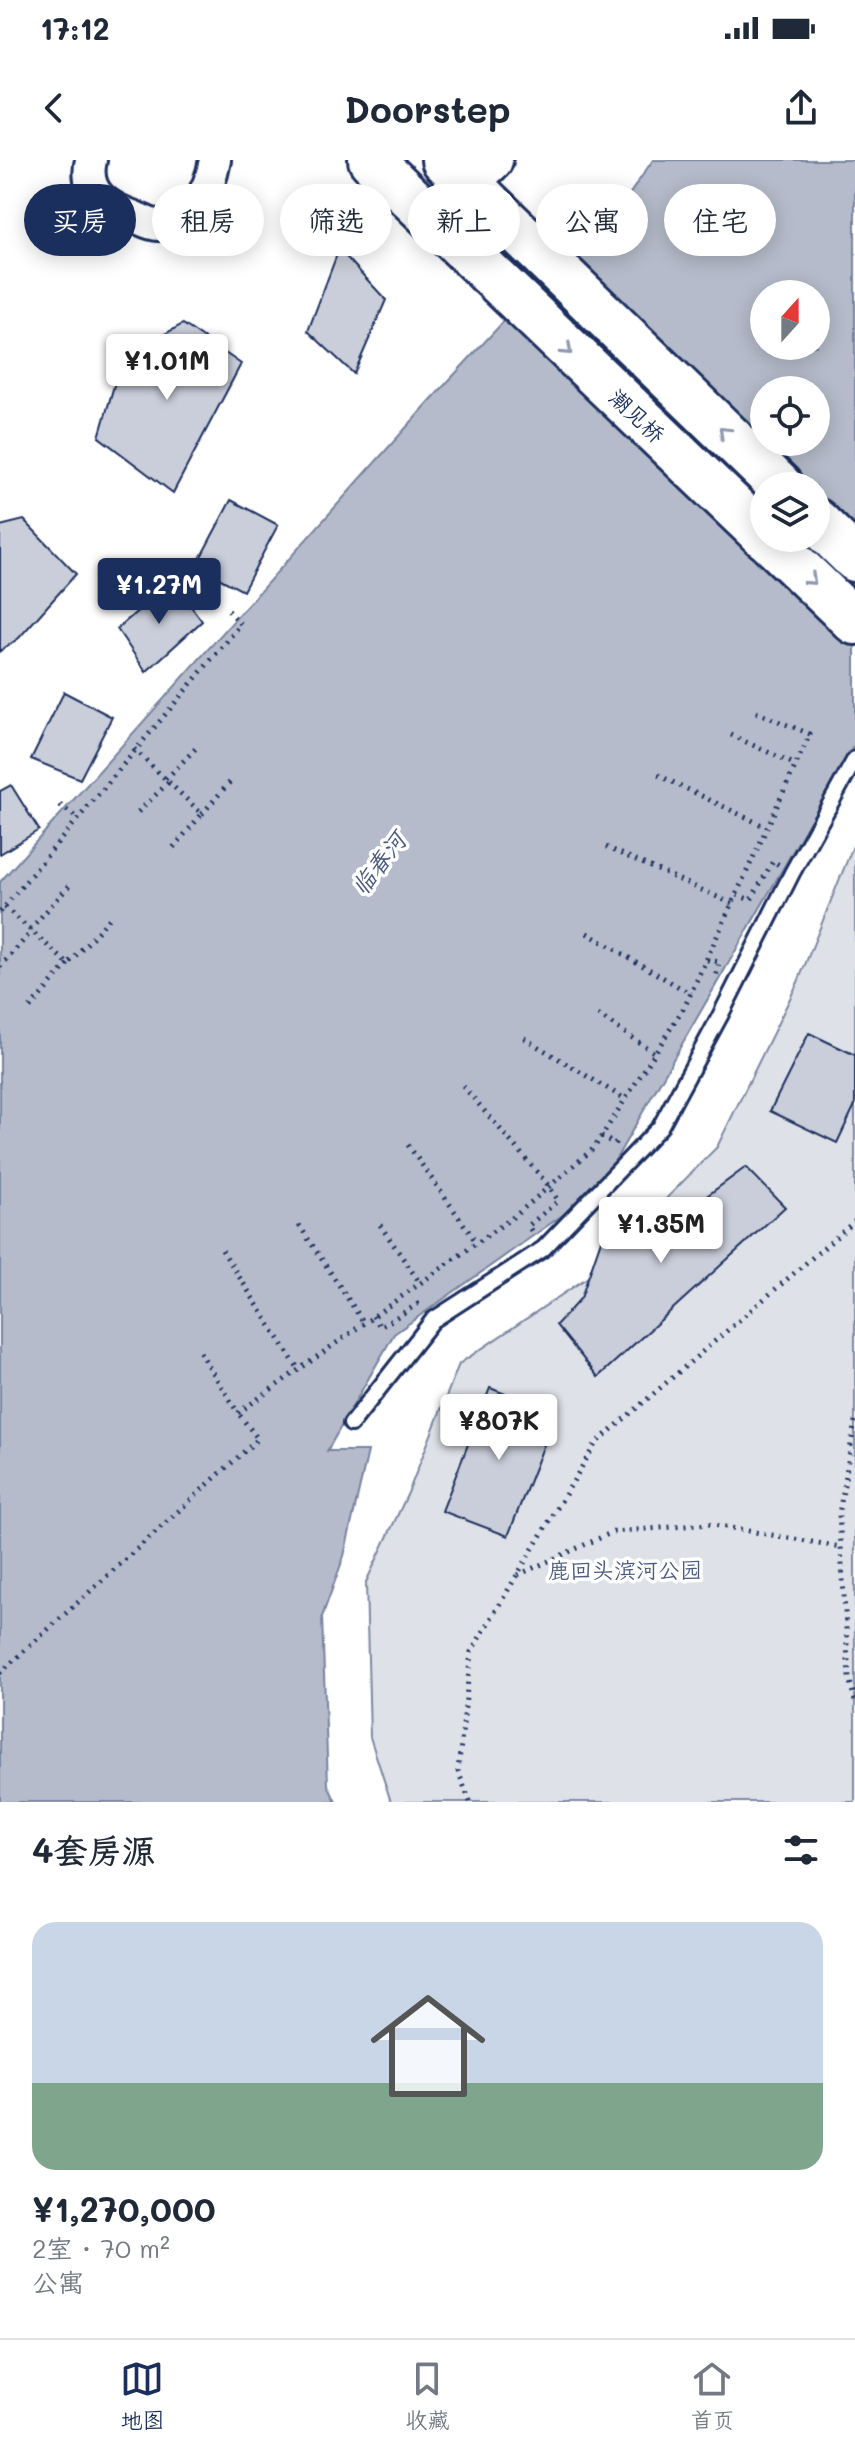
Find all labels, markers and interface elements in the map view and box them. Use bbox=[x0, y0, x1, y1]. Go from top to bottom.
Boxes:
text: 17:12 bbox=[40, 8, 110, 48]
text: Doorstep bbox=[344, 85, 511, 132]
icon: back bbox=[32, 86, 76, 130]
icon: share bbox=[779, 86, 823, 130]
chip: 买房 bbox=[24, 184, 136, 256]
chip: 租房 bbox=[152, 184, 264, 256]
chip: 筛选 bbox=[280, 184, 392, 256]
chip: 新上 bbox=[408, 184, 520, 256]
chip: 公寓 bbox=[536, 184, 648, 256]
chip: 住宅 bbox=[664, 184, 776, 256]
north arrow bbox=[750, 280, 830, 360]
map controls bbox=[750, 280, 830, 552]
pin: ¥1.01M bbox=[102, 334, 232, 402]
one-way arrow bbox=[558, 340, 573, 354]
text: ¥1.01M bbox=[124, 343, 210, 377]
button: locate bbox=[750, 376, 830, 456]
street label: 潮见桥 bbox=[603, 383, 671, 449]
one-way arrow bbox=[719, 426, 733, 441]
button: layers bbox=[750, 472, 830, 552]
pin: ¥1.27M bbox=[94, 558, 224, 626]
text: ¥1.27M bbox=[116, 567, 202, 601]
one-way arrow bbox=[802, 570, 816, 585]
water label: 临春河 bbox=[343, 822, 415, 901]
pin: ¥1.35M bbox=[596, 1197, 726, 1265]
text: ¥1.35M bbox=[617, 1206, 705, 1240]
pin: ¥807K bbox=[443, 1394, 555, 1462]
text: ¥807K bbox=[458, 1403, 540, 1437]
park label: 鹿回头滨河公园 bbox=[548, 1555, 702, 1584]
text: 4套房源 bbox=[32, 1827, 156, 1872]
icon: filters bbox=[779, 1828, 823, 1872]
icon: home bbox=[356, 1974, 500, 2118]
text: ¥1,270,000 bbox=[32, 2186, 216, 2231]
text: 2室 · 70 m² bbox=[32, 2231, 170, 2265]
text: 公寓 bbox=[32, 2265, 84, 2299]
tab: 地图 bbox=[120, 2357, 165, 2434]
tab: 收藏 bbox=[405, 2357, 450, 2434]
tab: 首页 bbox=[690, 2357, 735, 2434]

